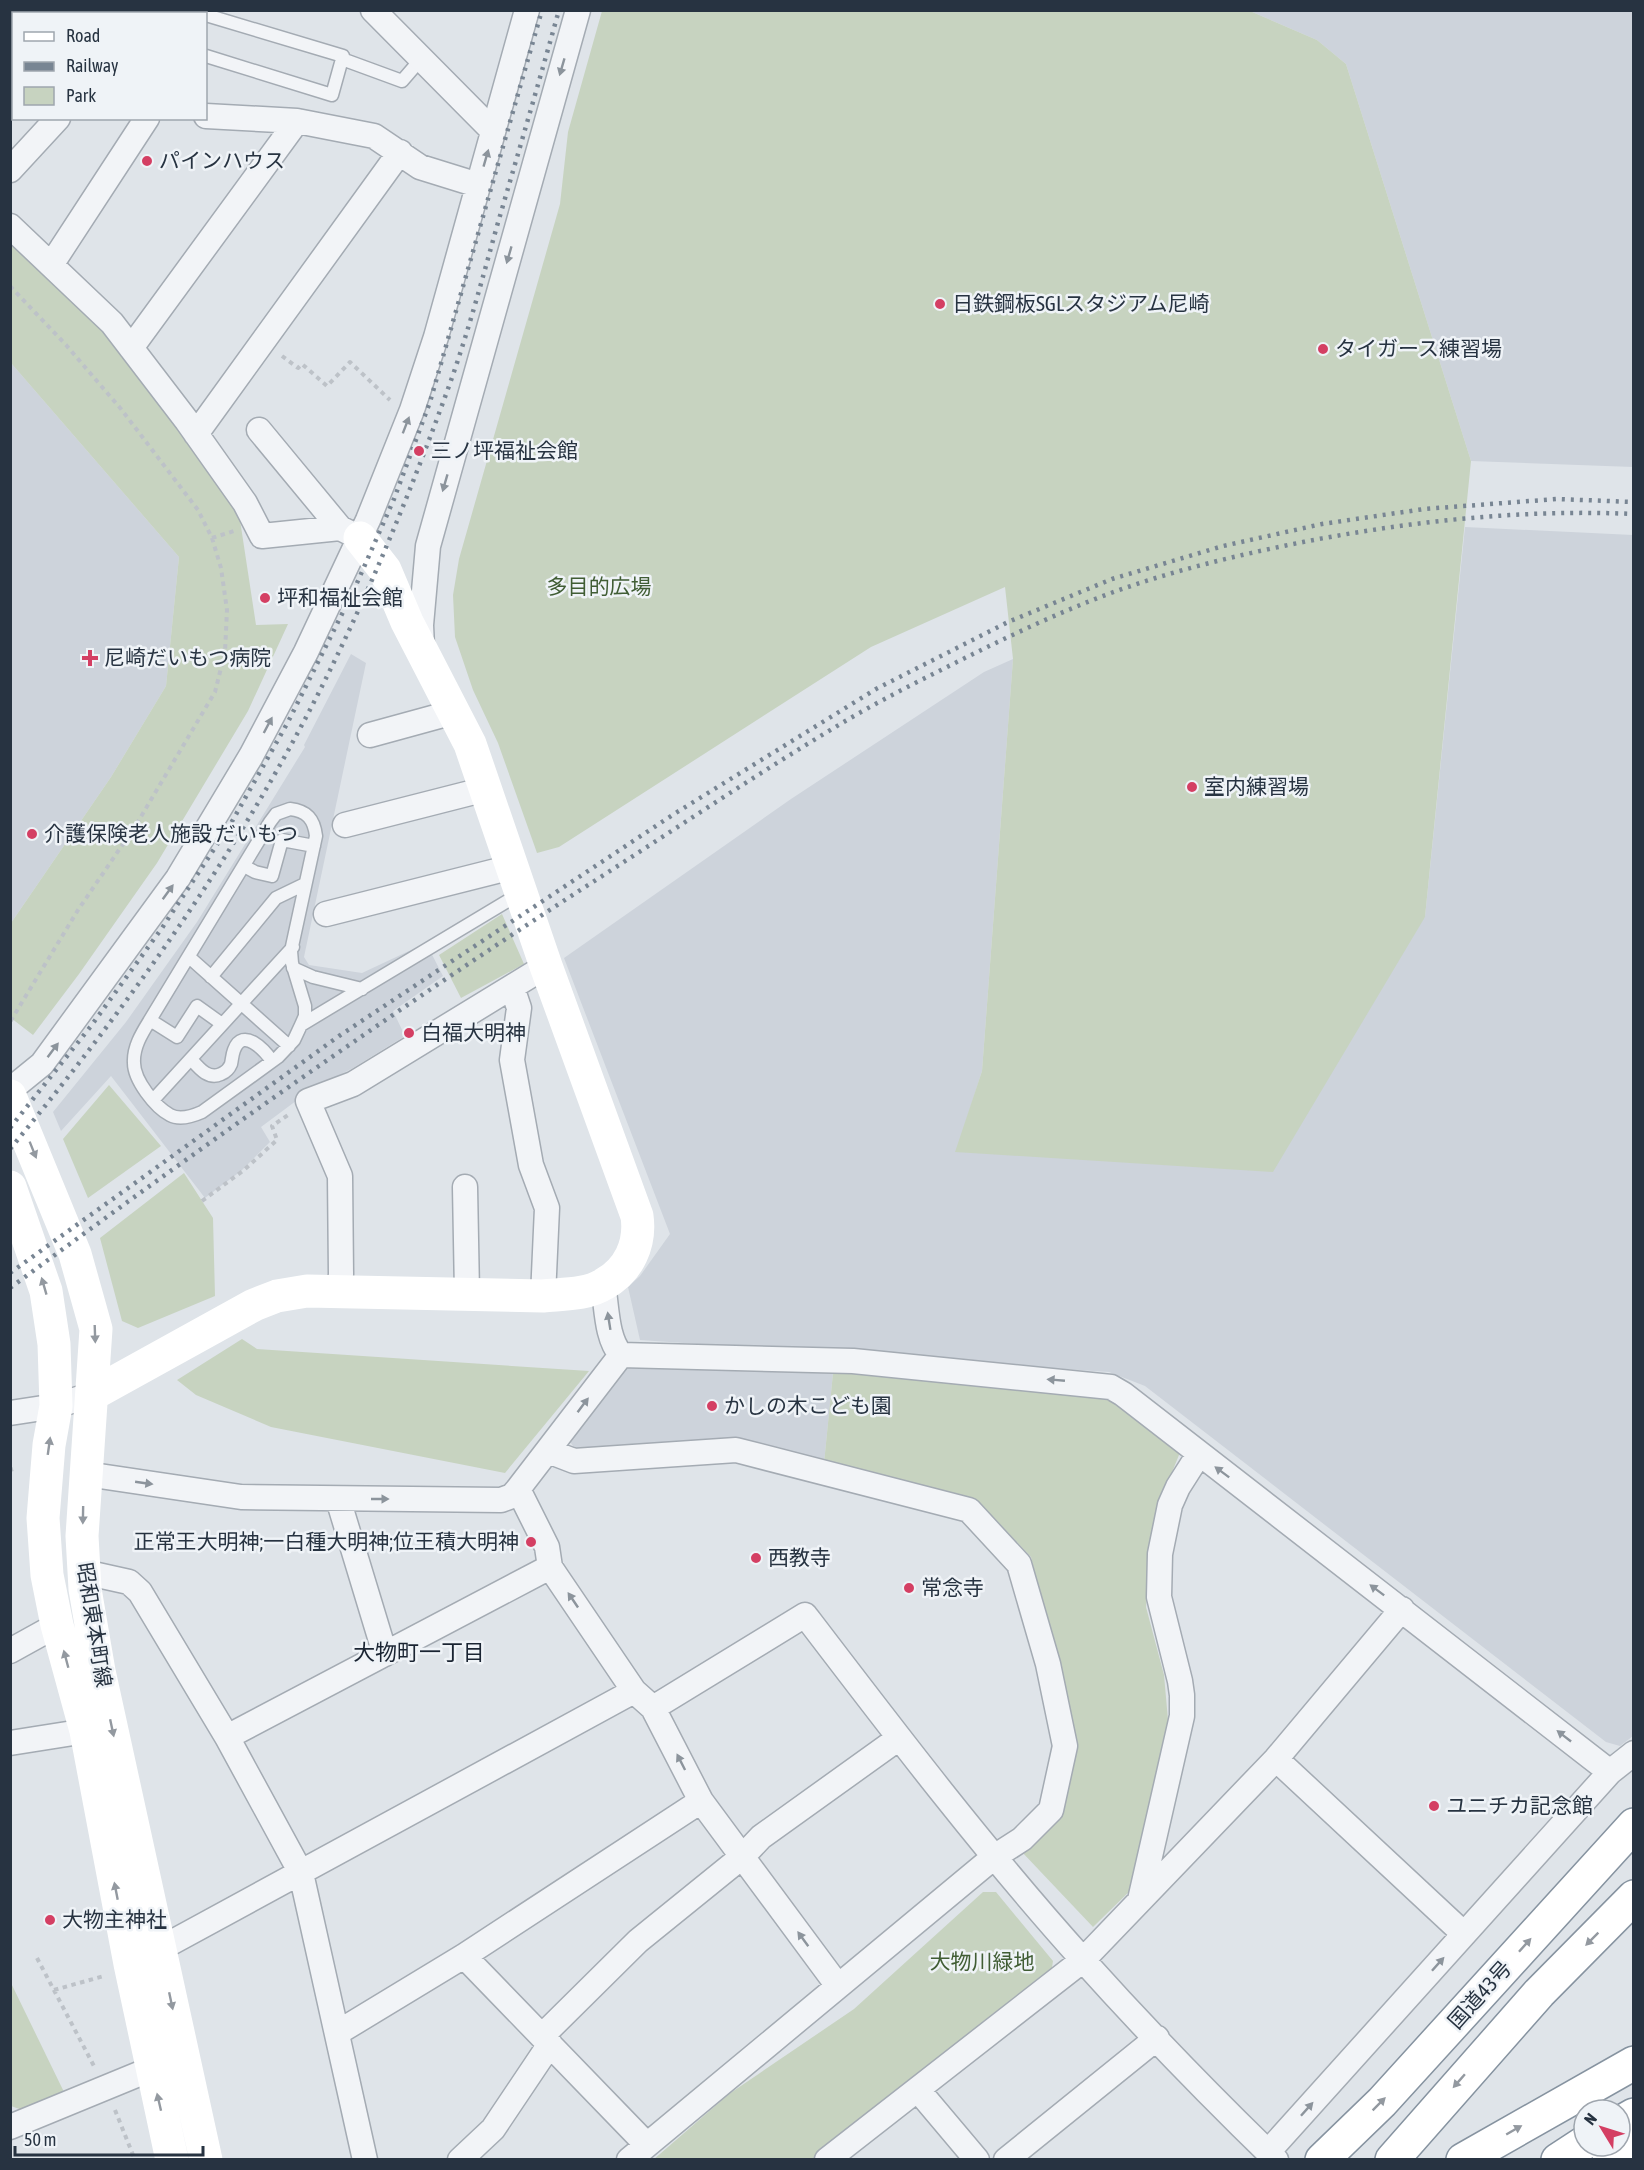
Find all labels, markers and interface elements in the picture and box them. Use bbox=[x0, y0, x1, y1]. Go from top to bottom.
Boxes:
legend bbox=[12, 12, 207, 120]
text: Road bbox=[66, 25, 100, 46]
text: Railway bbox=[66, 55, 118, 76]
one-way arrow bbox=[557, 58, 566, 76]
text: Park bbox=[66, 85, 96, 106]
place label: パインハウス bbox=[159, 148, 285, 172]
one-way arrow bbox=[481, 149, 491, 167]
marker: パインハウス bbox=[140, 154, 154, 168]
one-way arrow bbox=[504, 246, 513, 264]
place label: 日鉄鋼板SGLスタジアム尼崎 bbox=[952, 291, 1210, 315]
marker: 日鉄鋼板SGLスタジアム尼崎 bbox=[933, 297, 947, 311]
place label: タイガース練習場 bbox=[1335, 336, 1502, 360]
marker: タイガース練習場 bbox=[1316, 342, 1330, 356]
one-way arrow bbox=[401, 416, 411, 434]
place label: 三ノ坪福祉会館 bbox=[431, 438, 578, 462]
marker: 三ノ坪福祉会館 bbox=[412, 444, 426, 458]
one-way arrow bbox=[440, 474, 449, 492]
park label: 多目的広場 bbox=[547, 574, 652, 598]
place label: 坪和福祉会館 bbox=[277, 585, 403, 609]
marker: 坪和福祉会館 bbox=[258, 591, 272, 605]
place label: 尼崎だいもつ病院 bbox=[104, 645, 271, 669]
marker: 尼崎だいもつ病院 bbox=[81, 649, 99, 667]
one-way arrow bbox=[263, 716, 273, 733]
place label: 室内練習場 bbox=[1204, 774, 1309, 798]
marker: 室内練習場 bbox=[1185, 780, 1199, 794]
place label: 介護保険老人施設 だいもつ bbox=[44, 821, 298, 845]
marker: 介護保険老人施設 だいもつ bbox=[25, 827, 39, 841]
one-way arrow bbox=[162, 885, 174, 901]
place label: 白福大明神 bbox=[421, 1020, 526, 1044]
marker: 白福大明神 bbox=[402, 1026, 416, 1040]
one-way arrow bbox=[47, 1042, 59, 1058]
one-way arrow bbox=[28, 1142, 38, 1160]
one-way arrow bbox=[39, 1277, 48, 1295]
one-way arrow bbox=[604, 1312, 613, 1331]
one-way arrow bbox=[91, 1325, 100, 1344]
one-way arrow bbox=[1047, 1375, 1066, 1385]
place label: かしの木こども園 bbox=[724, 1393, 892, 1417]
one-way arrow bbox=[577, 1397, 589, 1412]
marker: かしの木こども園 bbox=[705, 1399, 719, 1413]
one-way arrow bbox=[44, 1436, 53, 1455]
one-way arrow bbox=[1215, 1466, 1230, 1478]
one-way arrow bbox=[134, 1478, 153, 1487]
one-way arrow bbox=[370, 1494, 389, 1504]
one-way arrow bbox=[78, 1506, 88, 1525]
place label: 正常王大明神;一白種大明神;位王積大明神 bbox=[134, 1529, 519, 1553]
marker: 正常王大明神;一白種大明神;位王積大明神 bbox=[524, 1535, 538, 1549]
place label: 西教寺 bbox=[768, 1545, 831, 1569]
marker: 西教寺 bbox=[749, 1551, 763, 1565]
street label: 昭和東本町線 bbox=[73, 1561, 117, 1689]
place label: 常念寺 bbox=[921, 1575, 984, 1599]
marker: 常念寺 bbox=[902, 1581, 916, 1595]
one-way arrow bbox=[1369, 1584, 1385, 1597]
one-way arrow bbox=[567, 1593, 579, 1609]
district label: 大物町一丁目 bbox=[353, 1639, 485, 1665]
one-way arrow bbox=[61, 1650, 70, 1668]
one-way arrow bbox=[108, 1719, 117, 1738]
one-way arrow bbox=[1556, 1731, 1571, 1743]
one-way arrow bbox=[676, 1753, 686, 1770]
place label: ユニチカ記念館 bbox=[1446, 1793, 1593, 1817]
marker: ユニチカ記念館 bbox=[1427, 1799, 1441, 1813]
one-way arrow bbox=[111, 1881, 120, 1900]
place label: 大物主神社 bbox=[62, 1907, 167, 1931]
marker: 大物主神社 bbox=[43, 1913, 57, 1927]
one-way arrow bbox=[797, 1932, 809, 1948]
one-way arrow bbox=[1586, 1932, 1600, 1946]
one-way arrow bbox=[1518, 1938, 1531, 1953]
park label: 大物川緑地 bbox=[930, 1949, 1035, 1973]
street label: 国道43号 bbox=[1443, 1956, 1516, 2033]
one-way arrow bbox=[1431, 1957, 1444, 1972]
one-way arrow bbox=[167, 1992, 176, 2011]
one-way arrow bbox=[1453, 2073, 1466, 2088]
one-way arrow bbox=[154, 2093, 163, 2112]
one-way arrow bbox=[1372, 2097, 1386, 2112]
north arrow bbox=[1572, 2098, 1632, 2158]
one-way arrow bbox=[1300, 2102, 1313, 2117]
text: N bbox=[1580, 2109, 1600, 2128]
scale bar bbox=[15, 2119, 202, 2157]
one-way arrow bbox=[1506, 2125, 1522, 2136]
text: 50 m bbox=[24, 2129, 56, 2150]

